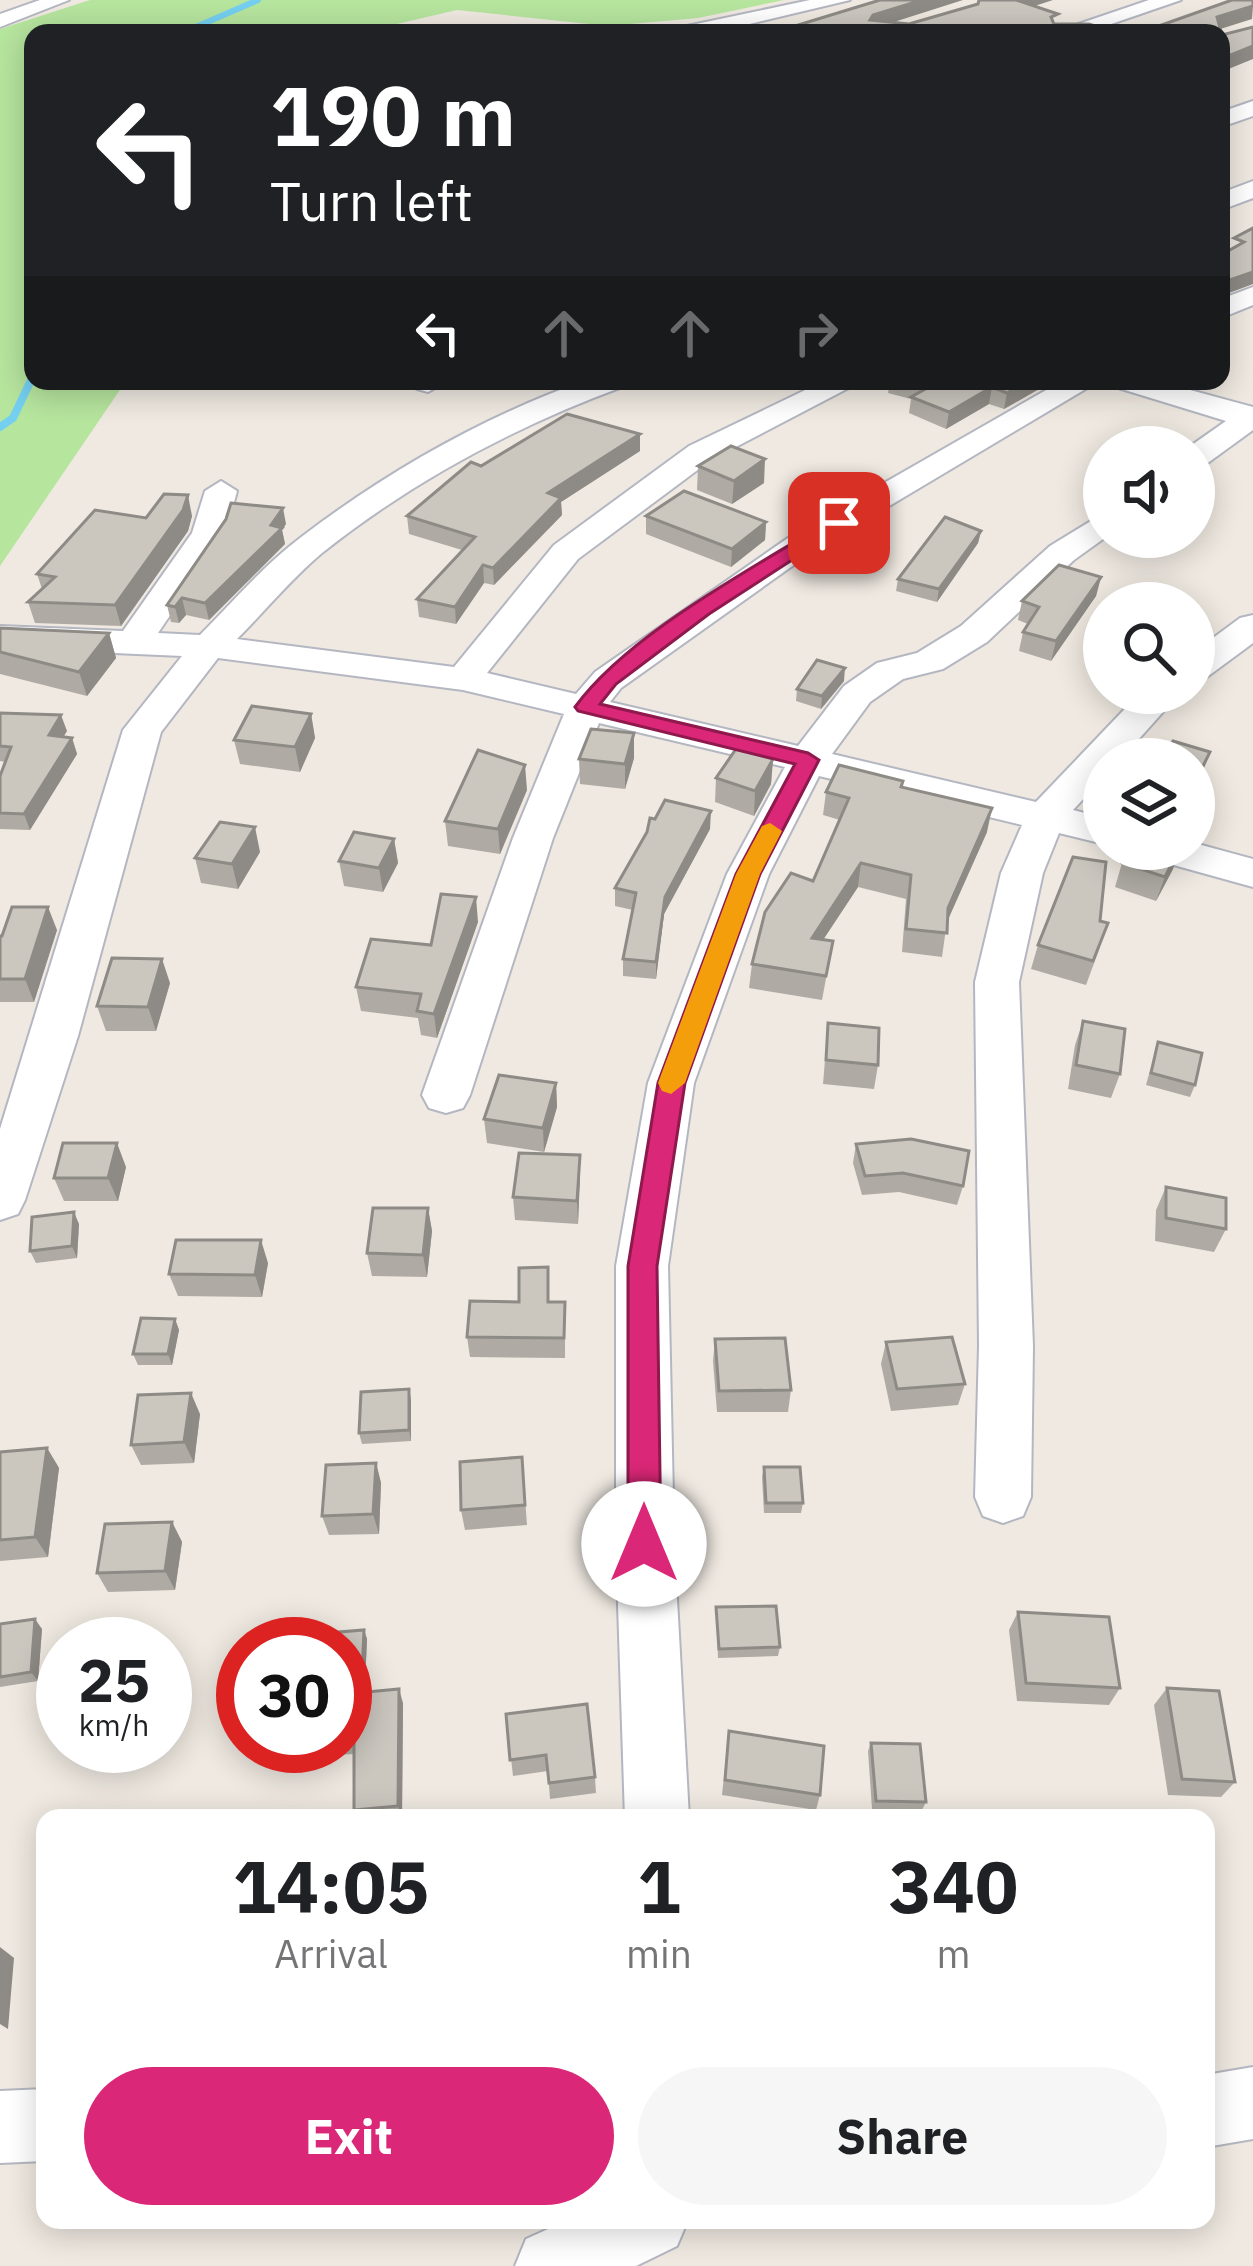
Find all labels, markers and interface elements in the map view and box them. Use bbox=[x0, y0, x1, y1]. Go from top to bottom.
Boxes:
text: 190 m bbox=[270, 60, 516, 169]
icon: left bbox=[72, 72, 228, 228]
text: Turn left bbox=[270, 166, 473, 236]
icon: left bbox=[405, 300, 471, 366]
icon: ahead bbox=[531, 300, 597, 366]
icon: ahead bbox=[657, 300, 723, 366]
icon: right bbox=[783, 300, 849, 366]
map controls bbox=[1083, 426, 1215, 870]
button: sound bbox=[1083, 426, 1215, 558]
pin bbox=[788, 472, 890, 574]
icon: arrive bbox=[806, 490, 872, 556]
button: search bbox=[1083, 582, 1215, 714]
button: layers bbox=[1083, 738, 1215, 870]
position arrow bbox=[581, 1481, 707, 1607]
speed limit sign: 30 bbox=[216, 1617, 372, 1773]
text: 25 bbox=[78, 1640, 150, 1719]
text: km/h bbox=[79, 1705, 149, 1744]
text: 14:05 bbox=[233, 1839, 429, 1933]
text: 1 bbox=[637, 1839, 681, 1933]
text: 340 bbox=[889, 1839, 1018, 1933]
text: Arrival bbox=[274, 1928, 388, 1979]
text: min bbox=[626, 1928, 692, 1979]
text: m bbox=[936, 1928, 971, 1979]
button: Exit bbox=[84, 2067, 614, 2205]
button: Share bbox=[638, 2067, 1167, 2205]

